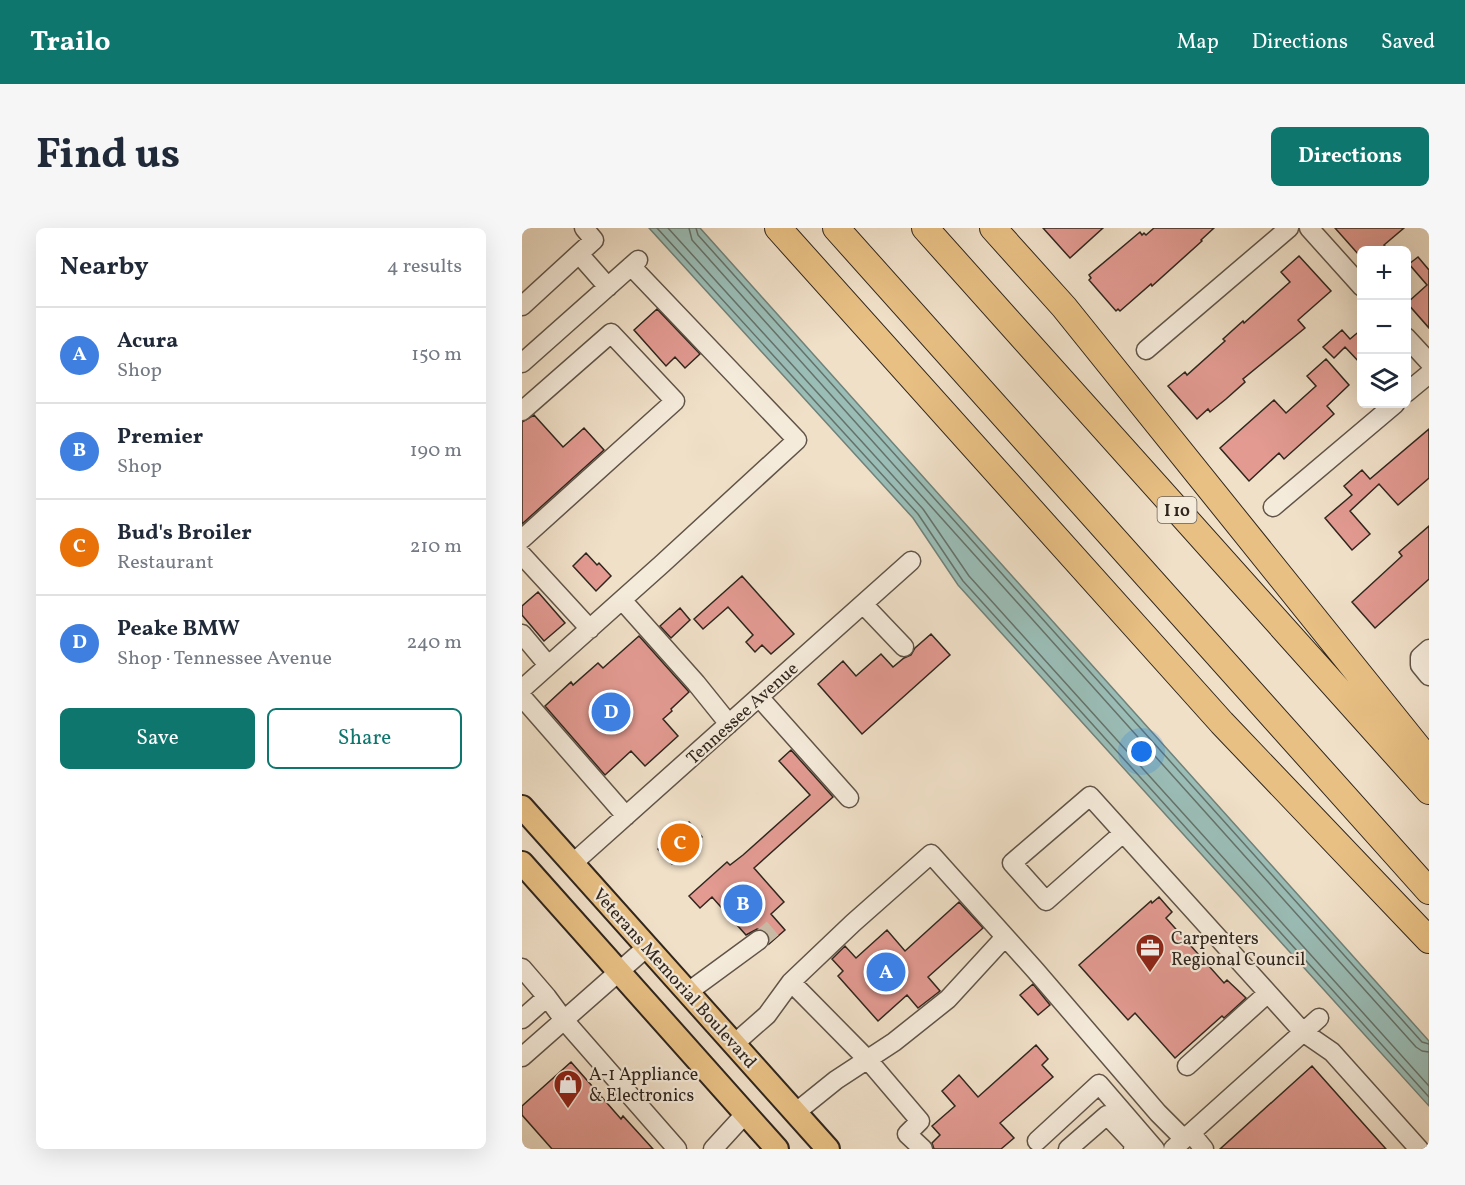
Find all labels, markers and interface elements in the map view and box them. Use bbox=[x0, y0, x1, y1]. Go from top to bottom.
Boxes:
text: Trailo bbox=[30, 23, 111, 62]
text: Map bbox=[1177, 28, 1219, 57]
text: Directions bbox=[1252, 28, 1348, 57]
text: Saved bbox=[1381, 28, 1435, 57]
text: Find us bbox=[36, 127, 180, 186]
button: Directions bbox=[1271, 127, 1429, 186]
map controls bbox=[1357, 246, 1411, 408]
button: + bbox=[1357, 246, 1411, 300]
text: Nearby bbox=[60, 249, 149, 285]
text: 4 results bbox=[387, 253, 462, 281]
button: − bbox=[1357, 300, 1411, 354]
text: Acura bbox=[117, 326, 178, 357]
text: A bbox=[72, 341, 87, 369]
text: 150 m bbox=[411, 341, 462, 369]
button: layers bbox=[1357, 354, 1411, 408]
text: Shop bbox=[117, 357, 162, 385]
text: Premier bbox=[117, 422, 203, 453]
text: B bbox=[73, 437, 86, 465]
text: 190 m bbox=[410, 437, 462, 465]
text: Shop bbox=[117, 453, 162, 481]
road number: I 10 bbox=[1158, 497, 1196, 523]
text: Bud's Broiler bbox=[117, 518, 252, 549]
text: C bbox=[73, 533, 86, 561]
text: 210 m bbox=[410, 533, 462, 561]
text: Restaurant bbox=[117, 549, 214, 577]
text: Peake BMW bbox=[117, 614, 240, 645]
text: D bbox=[72, 629, 87, 657]
text: 240 m bbox=[407, 629, 462, 657]
text: Shop · Tennessee Avenue bbox=[117, 645, 332, 673]
street label: Tennessee Avenue bbox=[682, 657, 804, 771]
pin: D bbox=[592, 690, 631, 734]
button: Save bbox=[60, 708, 255, 769]
button: Share bbox=[267, 708, 462, 769]
your location bbox=[1127, 737, 1156, 766]
pin: C bbox=[660, 820, 700, 866]
pin: B bbox=[724, 882, 762, 926]
street label: Veterans Memorial Boulevard bbox=[588, 884, 762, 1072]
place label: Carpenters Regional Council bbox=[1171, 927, 1305, 973]
office icon: Carpenters Regional Council bbox=[1134, 932, 1166, 974]
pin: A bbox=[866, 950, 906, 994]
place label: A-1 Appliance & Electronics bbox=[589, 1063, 698, 1109]
shop icon: A-1 Appliance & Electronics bbox=[552, 1068, 584, 1110]

